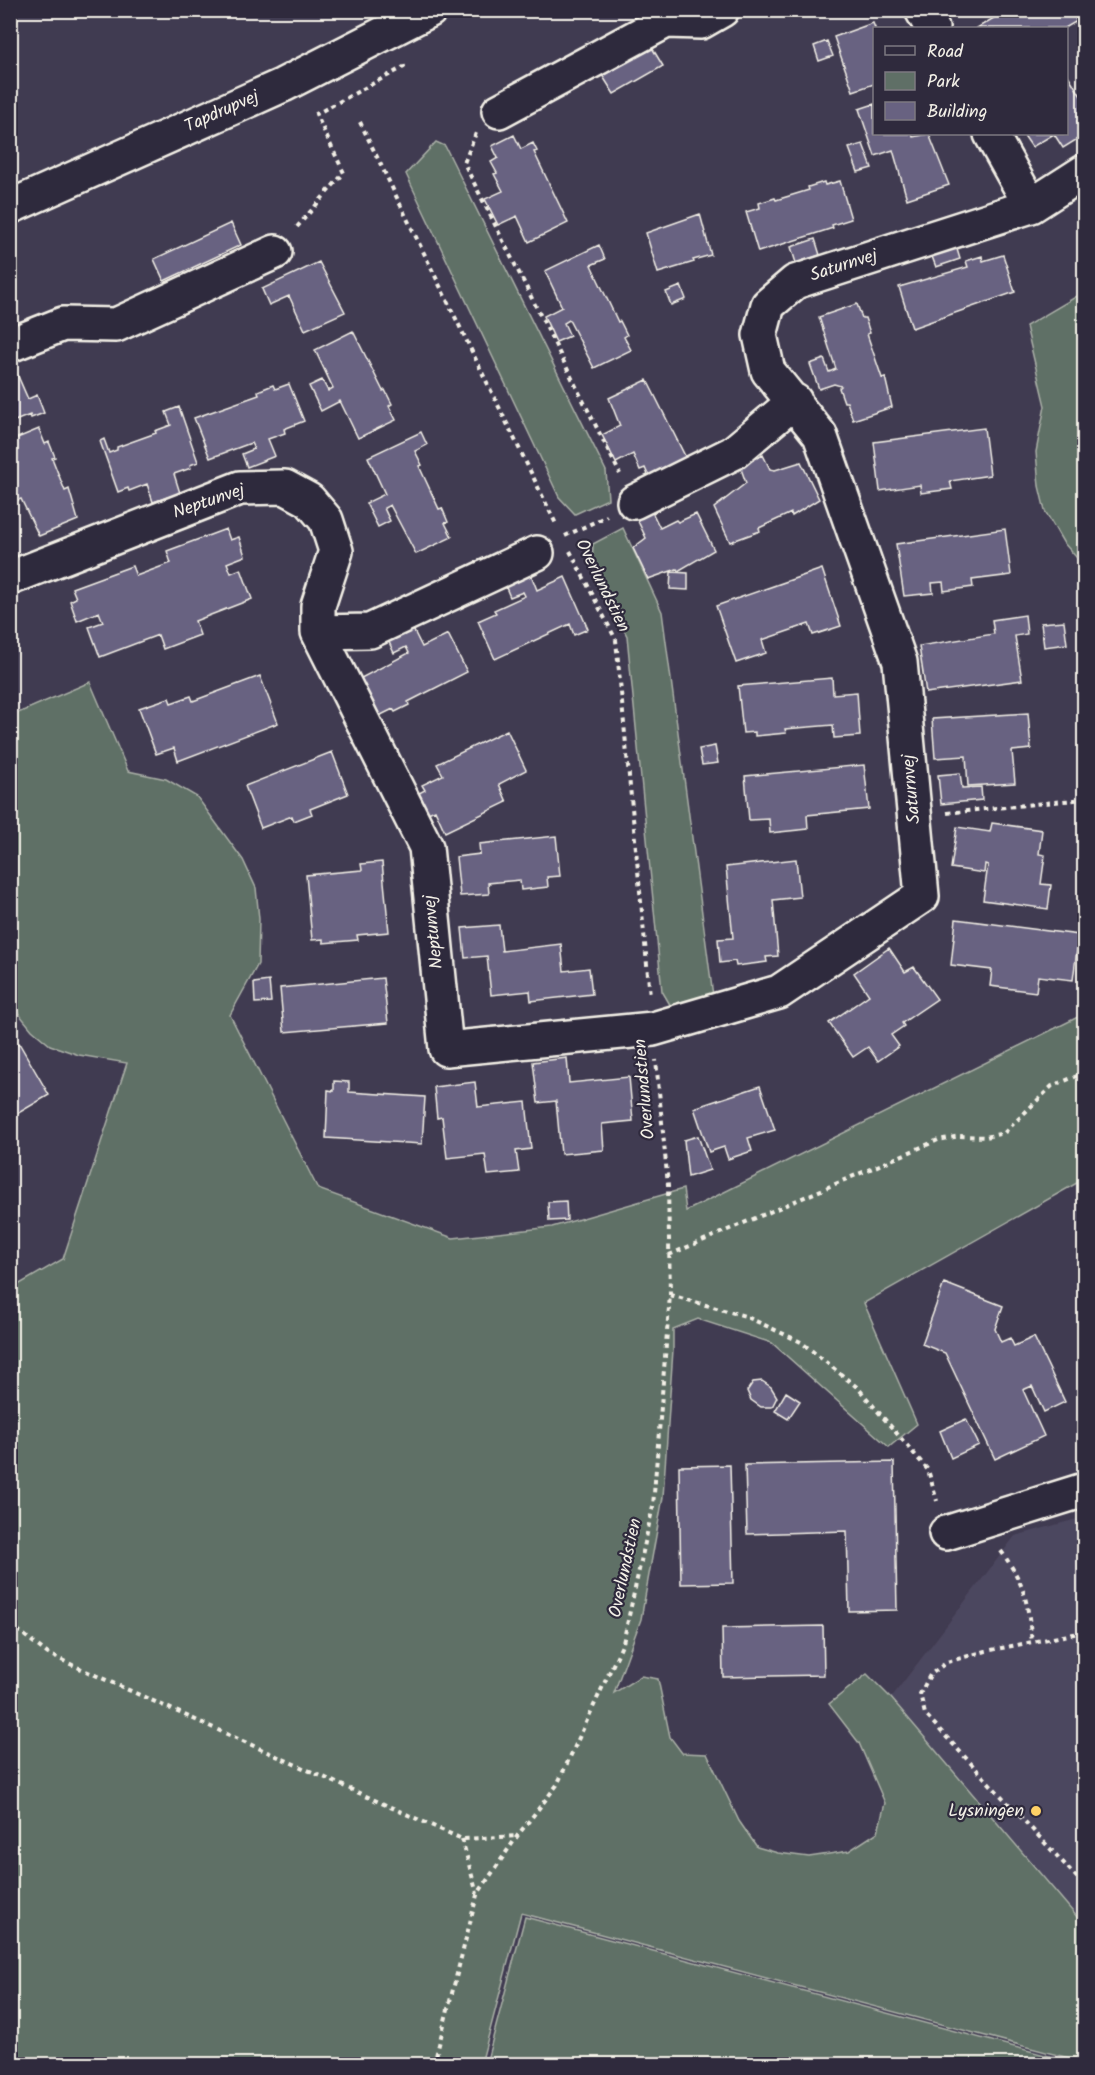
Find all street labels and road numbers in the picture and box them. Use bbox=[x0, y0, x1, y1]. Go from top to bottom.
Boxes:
street label: Tapdrupvej bbox=[180, 82, 265, 141]
street label: Saturnvej bbox=[806, 241, 883, 291]
street label: Neptunvej bbox=[169, 476, 250, 528]
street label: Overlundstien bbox=[567, 534, 637, 638]
street label: Saturnvej bbox=[894, 752, 929, 825]
street label: Neptunvej bbox=[416, 892, 452, 971]
street label: Overlundstien bbox=[626, 1037, 664, 1141]
street label: Overlundstien bbox=[601, 1516, 651, 1620]

